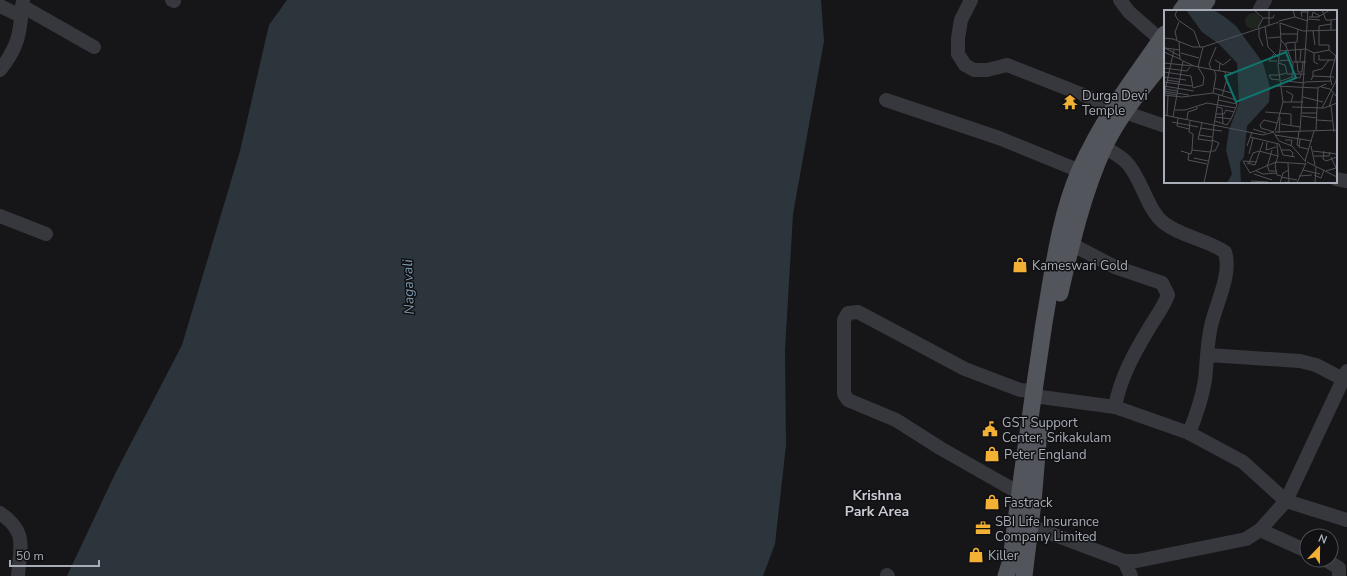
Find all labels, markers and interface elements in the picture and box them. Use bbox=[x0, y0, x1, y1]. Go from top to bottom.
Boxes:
inset map bbox=[1164, 10, 1337, 183]
place label: Durga Devi Temple bbox=[1082, 87, 1148, 120]
temple icon: Durga Devi Temple bbox=[1061, 93, 1079, 111]
shop icon: Kameswari Gold bbox=[1011, 256, 1029, 274]
place label: Kameswari Gold bbox=[1032, 257, 1128, 275]
water label: Nagavali bbox=[398, 258, 419, 315]
place label: GST Support Center, Srikakulam bbox=[1002, 414, 1111, 447]
public building icon: GST Support Center, Srikakulam bbox=[981, 420, 999, 438]
shop icon: Peter England bbox=[983, 445, 1001, 463]
place label: Peter England bbox=[1004, 446, 1087, 464]
district label: Krishna Park Area bbox=[845, 486, 909, 521]
shop icon: Fastrack bbox=[983, 493, 1001, 511]
place label: Fastrack bbox=[1004, 494, 1053, 512]
place label: SBI Life Insurance Company Limited bbox=[995, 513, 1099, 546]
office icon: SBI Life Insurance Company Limited bbox=[974, 519, 992, 537]
north arrow bbox=[1299, 528, 1339, 568]
text: N bbox=[1316, 531, 1329, 548]
scale bar bbox=[10, 542, 99, 568]
shop icon: Killer bbox=[967, 546, 985, 564]
place label: Killer bbox=[988, 547, 1019, 565]
text: 50 m bbox=[16, 548, 44, 564]

